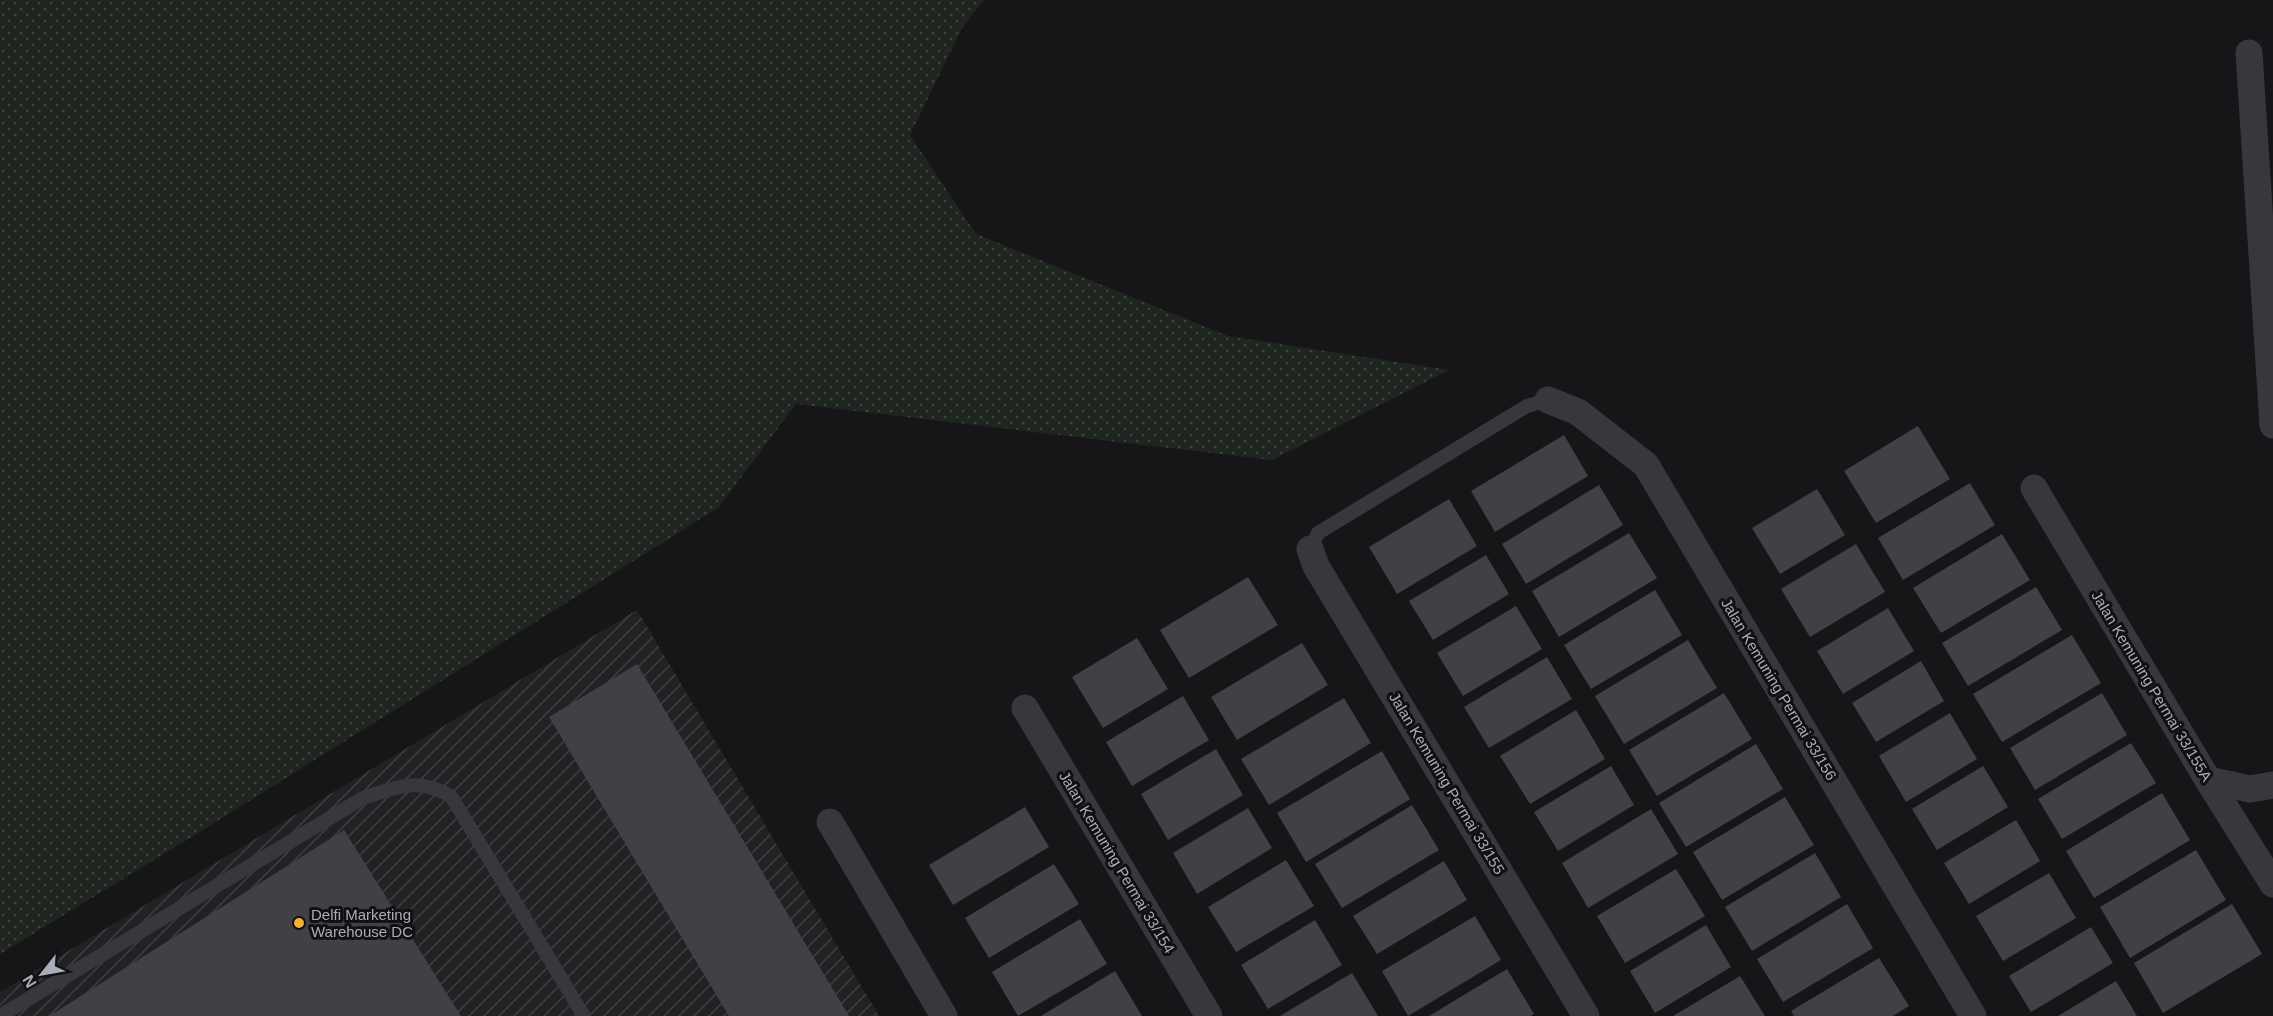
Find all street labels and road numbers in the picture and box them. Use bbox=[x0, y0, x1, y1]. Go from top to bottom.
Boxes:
street label: Jalan Kemuning Permai 33/155A bbox=[2088, 588, 2216, 784]
street label: Jalan Kemuning Permai 33/156 bbox=[1718, 595, 1840, 783]
street label: Jalan Kemuning Permai 33/155 bbox=[1386, 689, 1508, 877]
street label: Jalan Kemuning Permai 33/154 bbox=[1056, 768, 1178, 956]

